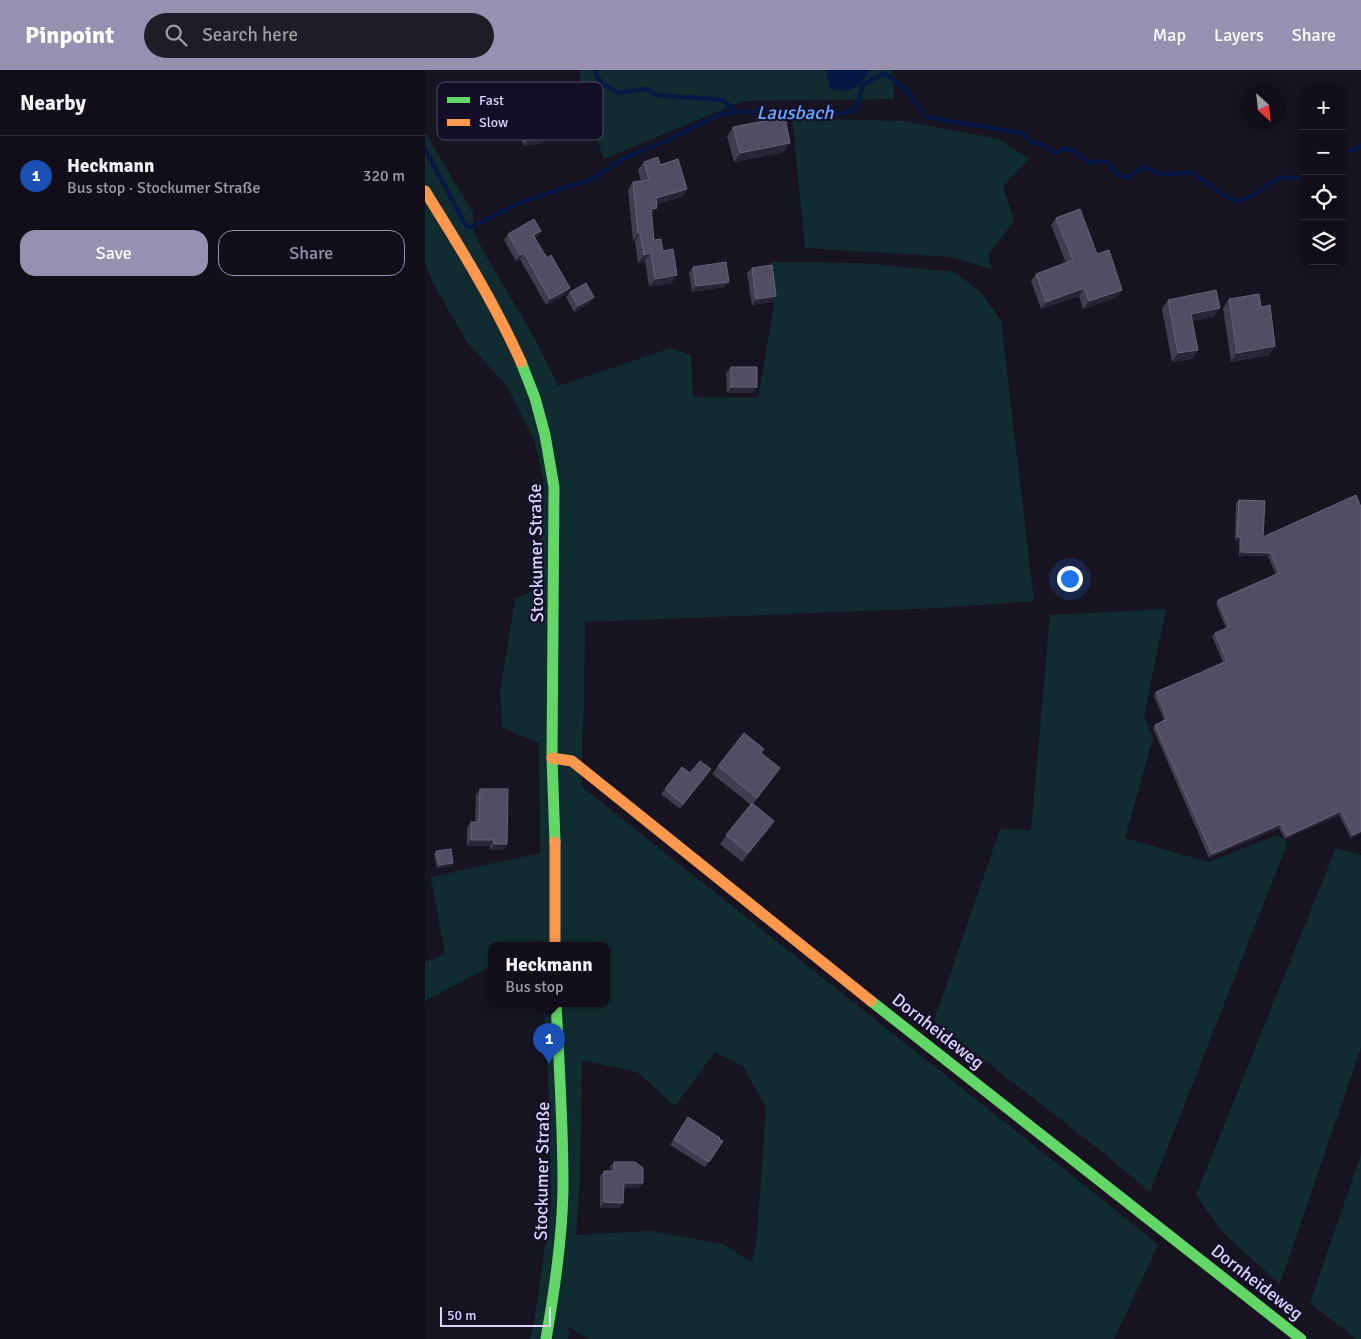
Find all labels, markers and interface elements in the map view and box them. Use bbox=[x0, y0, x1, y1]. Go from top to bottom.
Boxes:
search box bbox=[144, 13, 494, 58]
text: Pinpoint bbox=[25, 20, 114, 50]
icon: search bbox=[162, 21, 190, 49]
text: Search here bbox=[202, 23, 298, 47]
text: Map bbox=[1153, 24, 1186, 46]
text: Layers bbox=[1214, 24, 1264, 46]
text: Share bbox=[1292, 24, 1336, 46]
legend bbox=[437, 82, 603, 140]
north arrow bbox=[1241, 85, 1286, 130]
map controls bbox=[1301, 85, 1346, 265]
button: + bbox=[1301, 85, 1346, 130]
text: Nearby bbox=[20, 90, 86, 116]
text: Fast bbox=[479, 92, 504, 109]
water label: Lausbach bbox=[757, 101, 834, 125]
text: Slow bbox=[479, 114, 508, 131]
button: − bbox=[1301, 130, 1346, 175]
text: Heckmann bbox=[67, 154, 154, 178]
text: 1 bbox=[32, 166, 40, 186]
text: 320 m bbox=[363, 166, 405, 186]
button: locate bbox=[1301, 175, 1346, 220]
text: Bus stop · Stockumer Straße bbox=[67, 178, 260, 198]
button: layers bbox=[1301, 220, 1346, 265]
button: Save bbox=[20, 230, 208, 276]
button: Share bbox=[218, 230, 405, 276]
street label: Stockumer Straße bbox=[524, 483, 548, 623]
your location bbox=[1057, 566, 1083, 592]
popup bbox=[488, 942, 610, 1007]
text: Heckmann bbox=[505, 953, 593, 977]
text: Bus stop bbox=[505, 977, 564, 997]
street label: Dornheideweg bbox=[888, 988, 988, 1074]
pin: 1 bbox=[533, 1023, 565, 1064]
street label: Stockumer Straße bbox=[530, 1101, 554, 1241]
street label: Dornheideweg bbox=[1207, 1239, 1307, 1325]
scale bar bbox=[440, 1304, 551, 1327]
text: 50 m bbox=[447, 1307, 476, 1324]

